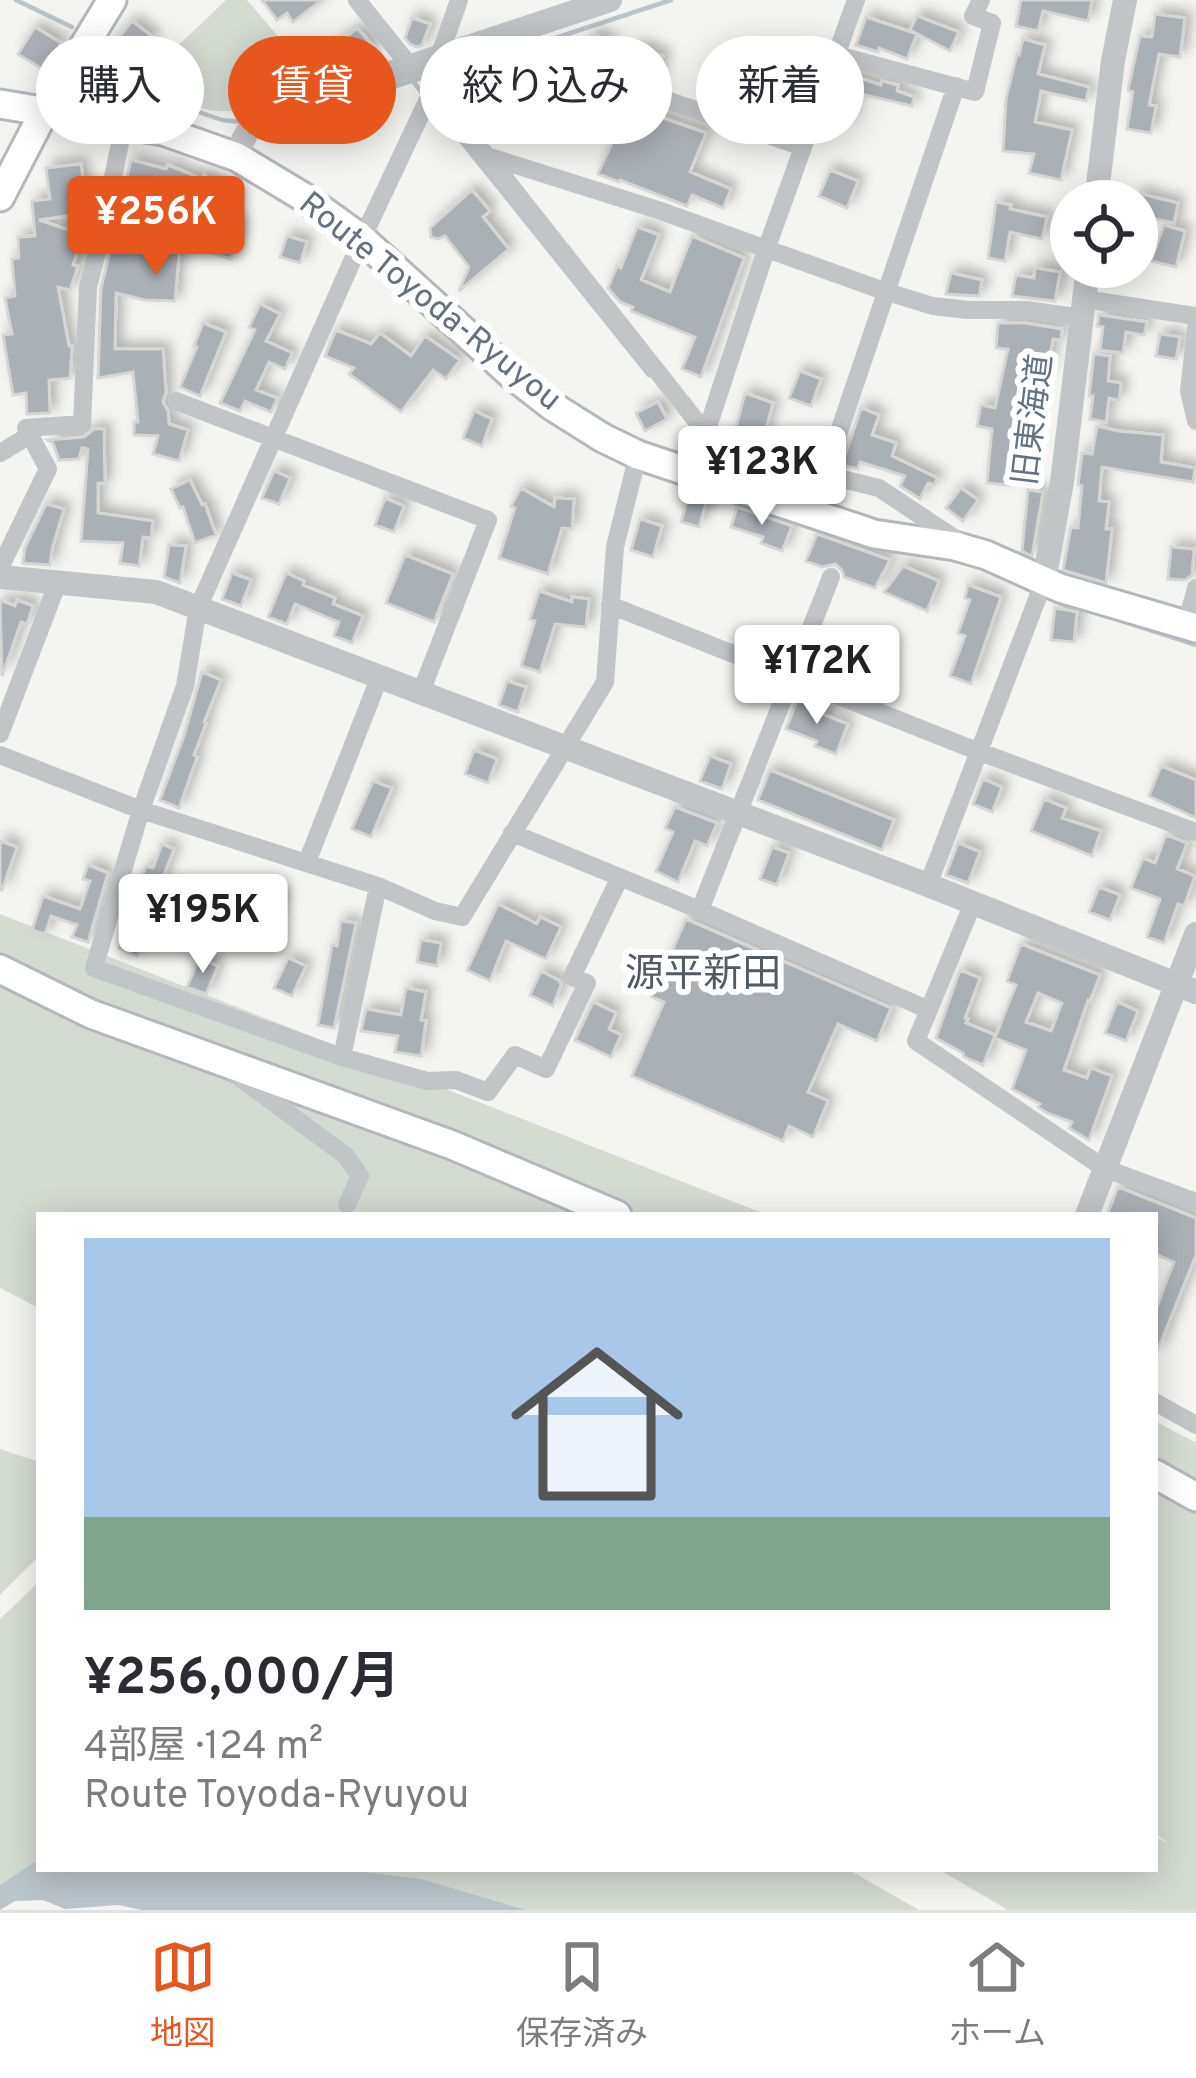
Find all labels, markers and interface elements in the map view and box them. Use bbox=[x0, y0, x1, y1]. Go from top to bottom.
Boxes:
chip: 購入 bbox=[36, 36, 204, 144]
chip: 賃貸 bbox=[228, 36, 396, 144]
chip: 絞り込み bbox=[420, 36, 672, 144]
chip: 新着 bbox=[696, 36, 864, 144]
pin: ¥256K bbox=[72, 176, 240, 278]
map controls bbox=[1050, 180, 1158, 288]
button: locate bbox=[1050, 180, 1158, 288]
street label: Route Toyoda-Ryuyou bbox=[289, 184, 569, 422]
text: ¥256K bbox=[95, 190, 217, 239]
street label: 旧東海道 bbox=[1006, 352, 1064, 488]
pin: ¥123K bbox=[678, 426, 846, 528]
text: ¥123K bbox=[705, 440, 819, 489]
pin: ¥172K bbox=[733, 625, 901, 727]
text: ¥172K bbox=[762, 639, 873, 688]
pin: ¥195K bbox=[119, 874, 287, 976]
text: ¥195K bbox=[146, 888, 260, 937]
district label: 源平新田 bbox=[625, 952, 781, 1001]
icon: home bbox=[489, 1316, 705, 1532]
text: ¥256,000/月 bbox=[84, 1648, 400, 1713]
text: 4部屋 · 124 m² bbox=[84, 1724, 323, 1773]
text: Route Toyoda-Ryuyou bbox=[84, 1773, 469, 1822]
tab: 地図 bbox=[150, 1934, 216, 2057]
tab: 保存済み bbox=[516, 1934, 648, 2057]
tab: ホーム bbox=[948, 1934, 1046, 2057]

